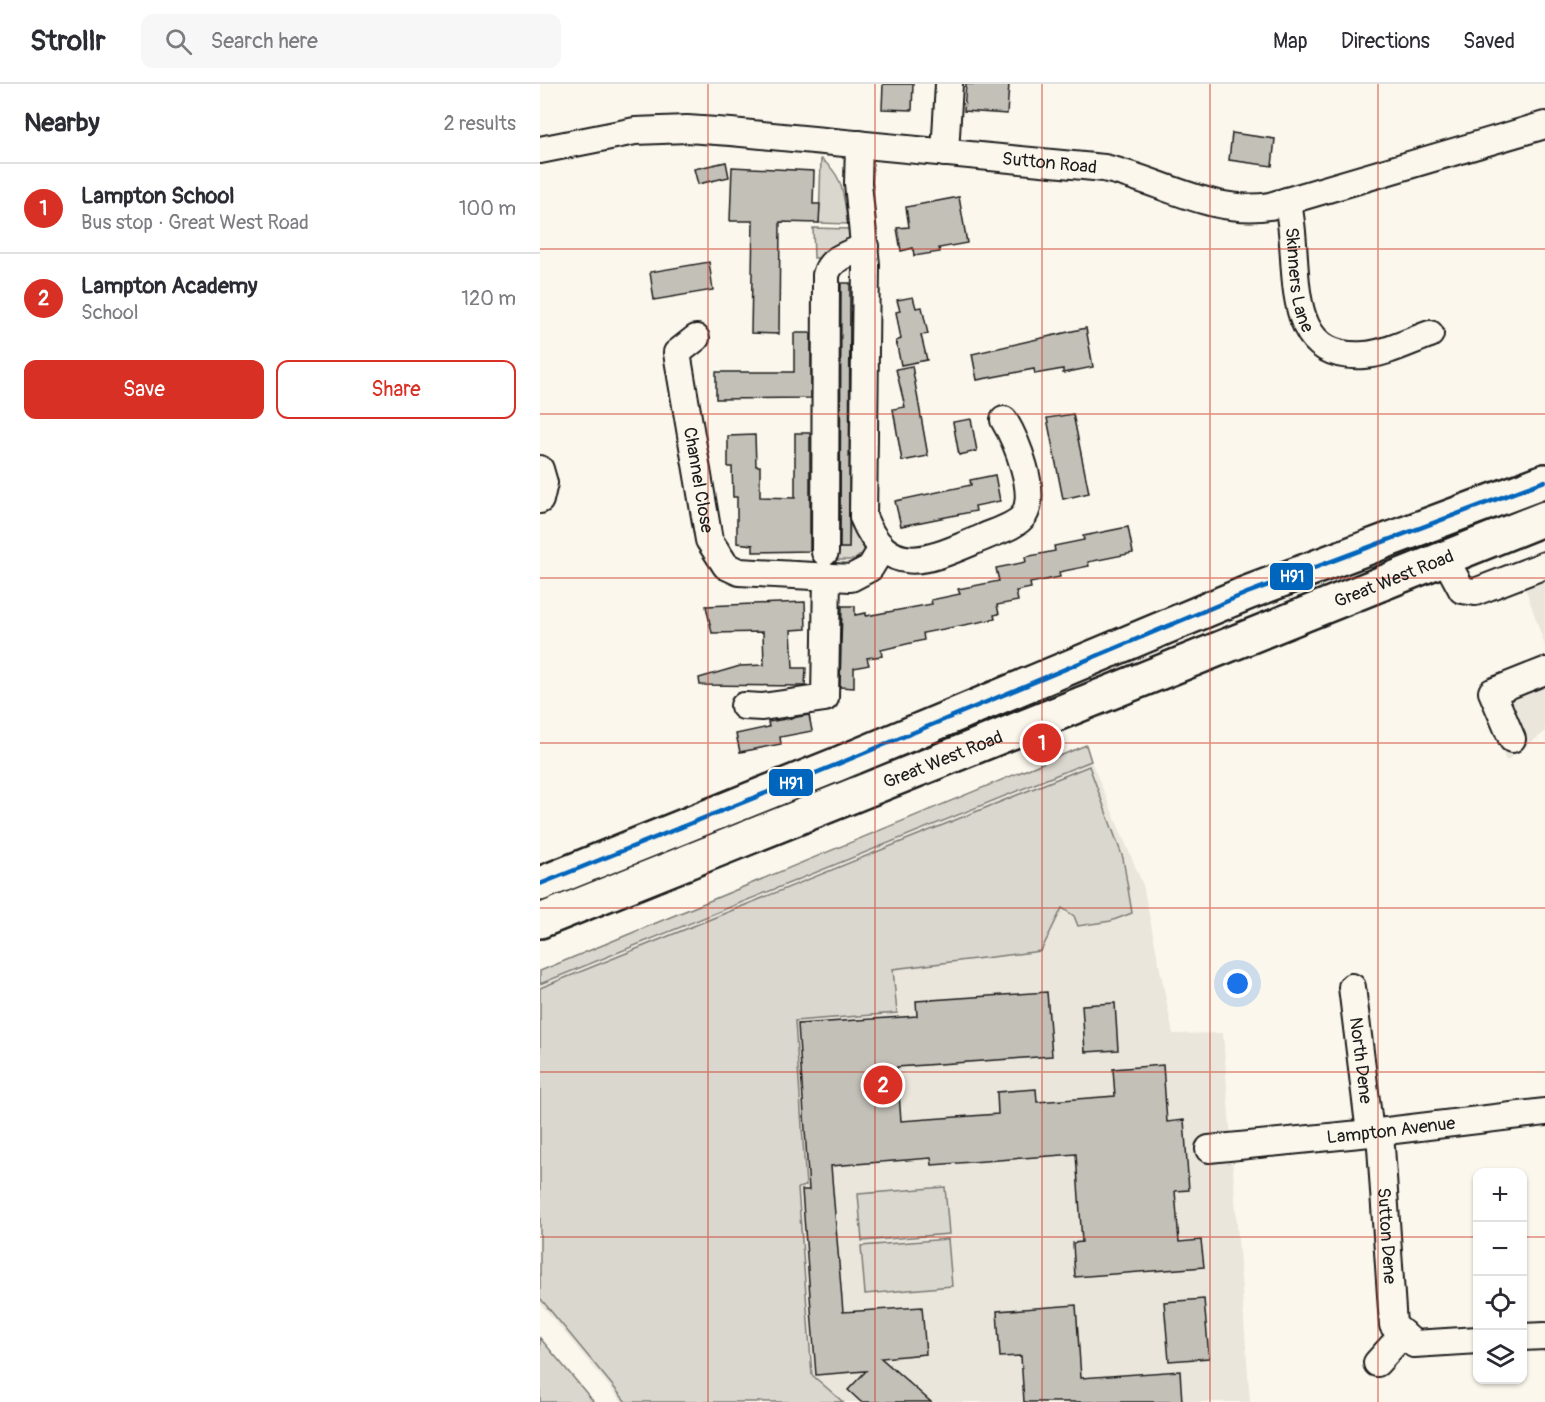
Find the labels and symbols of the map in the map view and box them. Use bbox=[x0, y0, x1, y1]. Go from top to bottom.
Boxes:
street label: Sutton Road bbox=[1001, 147, 1098, 179]
street label: Skinners Lane bbox=[1280, 226, 1319, 337]
street label: Channel Close bbox=[678, 425, 719, 535]
street label: Great West Road bbox=[1331, 545, 1457, 613]
line badge: H91 bbox=[1269, 562, 1314, 591]
text: H91 bbox=[1280, 567, 1304, 587]
pin: 1 bbox=[1022, 720, 1062, 766]
street label: Great West Road bbox=[880, 726, 1006, 794]
line badge: H91 bbox=[768, 768, 814, 797]
text: H91 bbox=[779, 774, 803, 794]
your location bbox=[1223, 969, 1252, 998]
street label: North Dene bbox=[1344, 1016, 1377, 1105]
pin: 2 bbox=[864, 1062, 902, 1108]
street label: Lampton Avenue bbox=[1326, 1112, 1457, 1149]
street label: Sutton Dene bbox=[1372, 1187, 1401, 1285]

